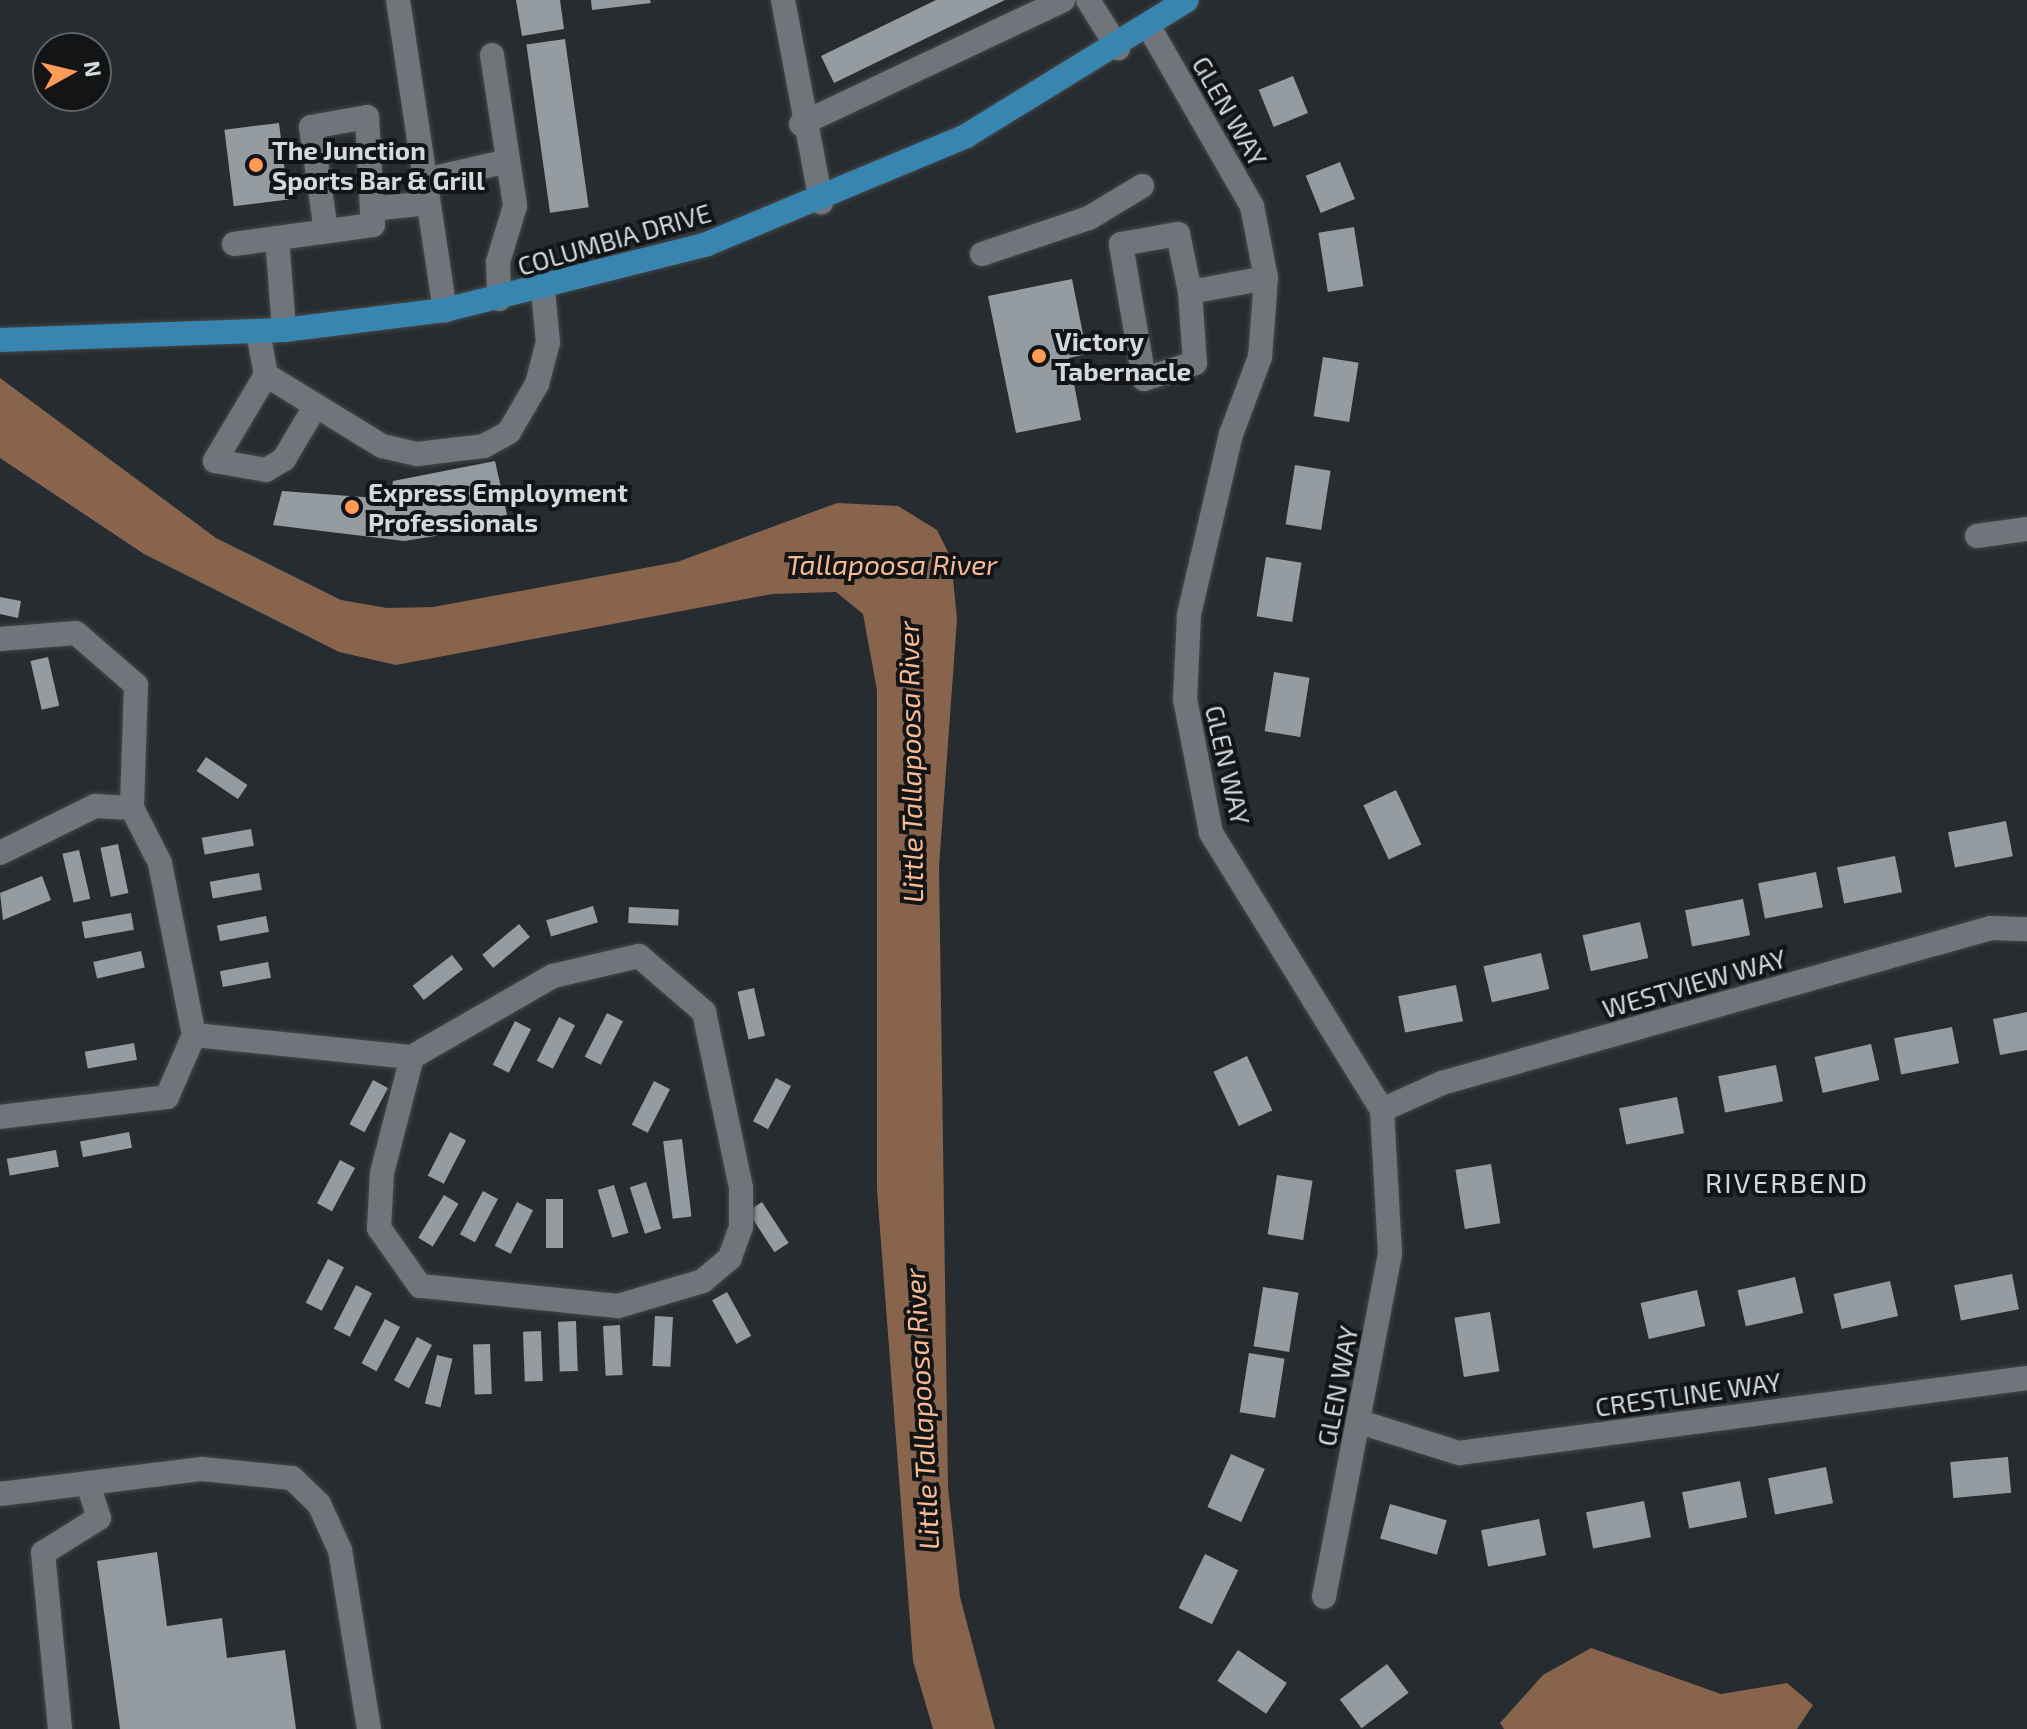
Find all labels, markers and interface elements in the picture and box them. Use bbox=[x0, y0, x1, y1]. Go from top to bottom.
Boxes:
north arrow bbox=[32, 32, 112, 112]
street label: GLEN WAY bbox=[1186, 50, 1274, 172]
text: N bbox=[80, 59, 108, 79]
place label: The Junction Sports Bar & Grill bbox=[272, 134, 485, 196]
marker: The Junction Sports Bar & Grill bbox=[247, 156, 265, 174]
street label: COLUMBIA DRIVE bbox=[513, 196, 715, 282]
place label: Victory Tabernacle bbox=[1055, 325, 1191, 386]
marker: Victory Tabernacle bbox=[1030, 347, 1048, 365]
place label: Express Employment Professionals bbox=[368, 476, 628, 538]
marker: Express Employment Professionals bbox=[343, 498, 361, 516]
water label: Tallapoosa River bbox=[786, 547, 998, 581]
water label: Little Tallapoosa River bbox=[891, 620, 929, 904]
street label: GLEN WAY bbox=[1199, 702, 1257, 828]
street label: WESTVIEW WAY bbox=[1598, 942, 1790, 1024]
district label: RIVERBEND bbox=[1705, 1165, 1869, 1199]
water label: Little Tallapoosa River bbox=[897, 1267, 945, 1551]
street label: GLEN WAY bbox=[1310, 1323, 1364, 1449]
street label: CRESTLINE WAY bbox=[1593, 1365, 1783, 1423]

